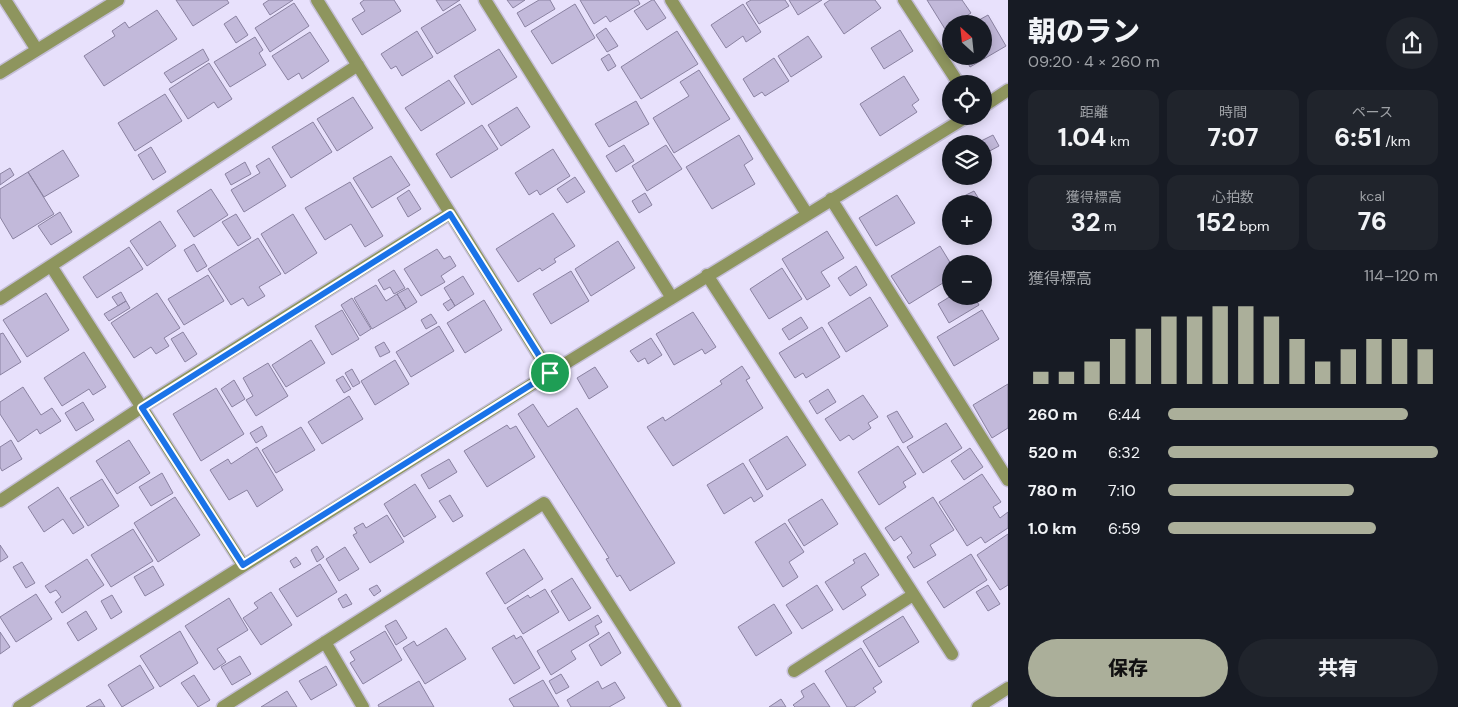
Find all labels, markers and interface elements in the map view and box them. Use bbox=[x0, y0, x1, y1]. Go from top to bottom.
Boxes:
text: 朝のラン bbox=[1028, 13, 1140, 50]
north arrow bbox=[942, 15, 992, 65]
map controls bbox=[942, 15, 992, 305]
button: share bbox=[1386, 17, 1438, 69]
text: 09:20 · 4 × 260 m bbox=[1028, 51, 1160, 72]
button: locate bbox=[942, 75, 992, 125]
text: 距離 bbox=[1080, 103, 1108, 121]
text: 時間 bbox=[1219, 103, 1247, 121]
text: ペース bbox=[1352, 103, 1393, 121]
text: 1.04 bbox=[1058, 121, 1106, 154]
text: 7:07 bbox=[1208, 121, 1258, 154]
text: 6:51 bbox=[1334, 121, 1382, 154]
text: km bbox=[1106, 132, 1130, 150]
text: /km bbox=[1382, 132, 1410, 150]
button: layers bbox=[942, 135, 992, 185]
text: kcal bbox=[1360, 187, 1385, 205]
text: 獲得標高 bbox=[1066, 188, 1122, 206]
text: 心拍数 bbox=[1212, 188, 1254, 206]
button: + bbox=[942, 195, 992, 245]
text: 76 bbox=[1358, 205, 1387, 238]
text: 32 bbox=[1071, 206, 1100, 239]
text: 152 bbox=[1197, 206, 1236, 239]
text: m bbox=[1100, 217, 1117, 235]
text: bpm bbox=[1236, 217, 1269, 235]
button: − bbox=[942, 255, 992, 305]
text: 114–120 m bbox=[1364, 265, 1438, 286]
text: 獲得標高 bbox=[1028, 268, 1092, 289]
pin bbox=[529, 352, 571, 394]
icon: arrive bbox=[536, 359, 564, 387]
text: 260 m bbox=[1028, 404, 1077, 425]
text: 6:44 bbox=[1108, 404, 1141, 425]
text: 520 m bbox=[1028, 442, 1077, 463]
text: 6:32 bbox=[1108, 442, 1140, 463]
text: 780 m bbox=[1028, 480, 1077, 501]
text: 7:10 bbox=[1108, 480, 1136, 501]
text: 1.0 km bbox=[1028, 518, 1077, 539]
text: 6:59 bbox=[1108, 518, 1141, 539]
button: 保存 bbox=[1028, 639, 1228, 697]
button: 共有 bbox=[1238, 639, 1438, 697]

